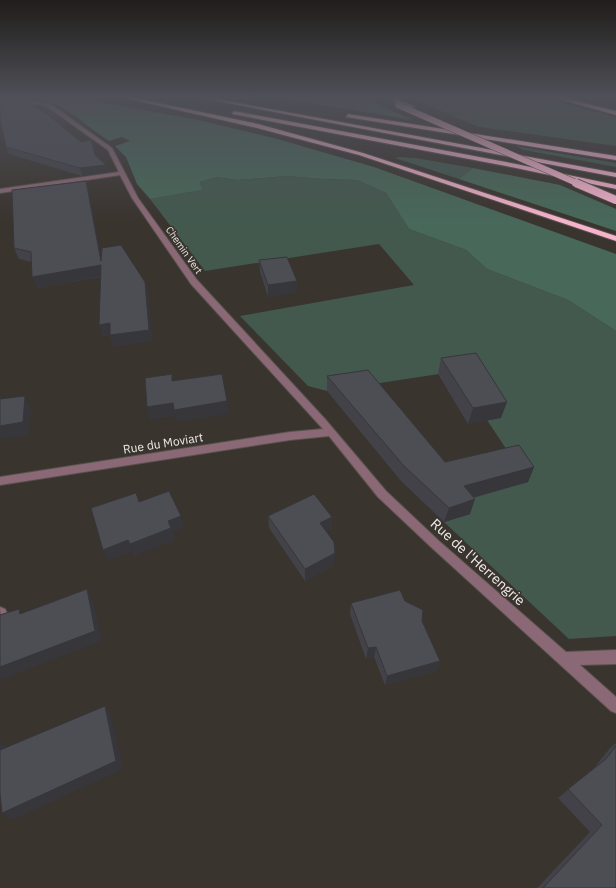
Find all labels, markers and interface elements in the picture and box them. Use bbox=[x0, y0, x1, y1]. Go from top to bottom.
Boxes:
street label: Chemin Vert bbox=[163, 224, 205, 277]
street label: Rue du Moviart bbox=[122, 429, 204, 457]
street label: Rue de l'Herrengrie bbox=[427, 515, 529, 609]

